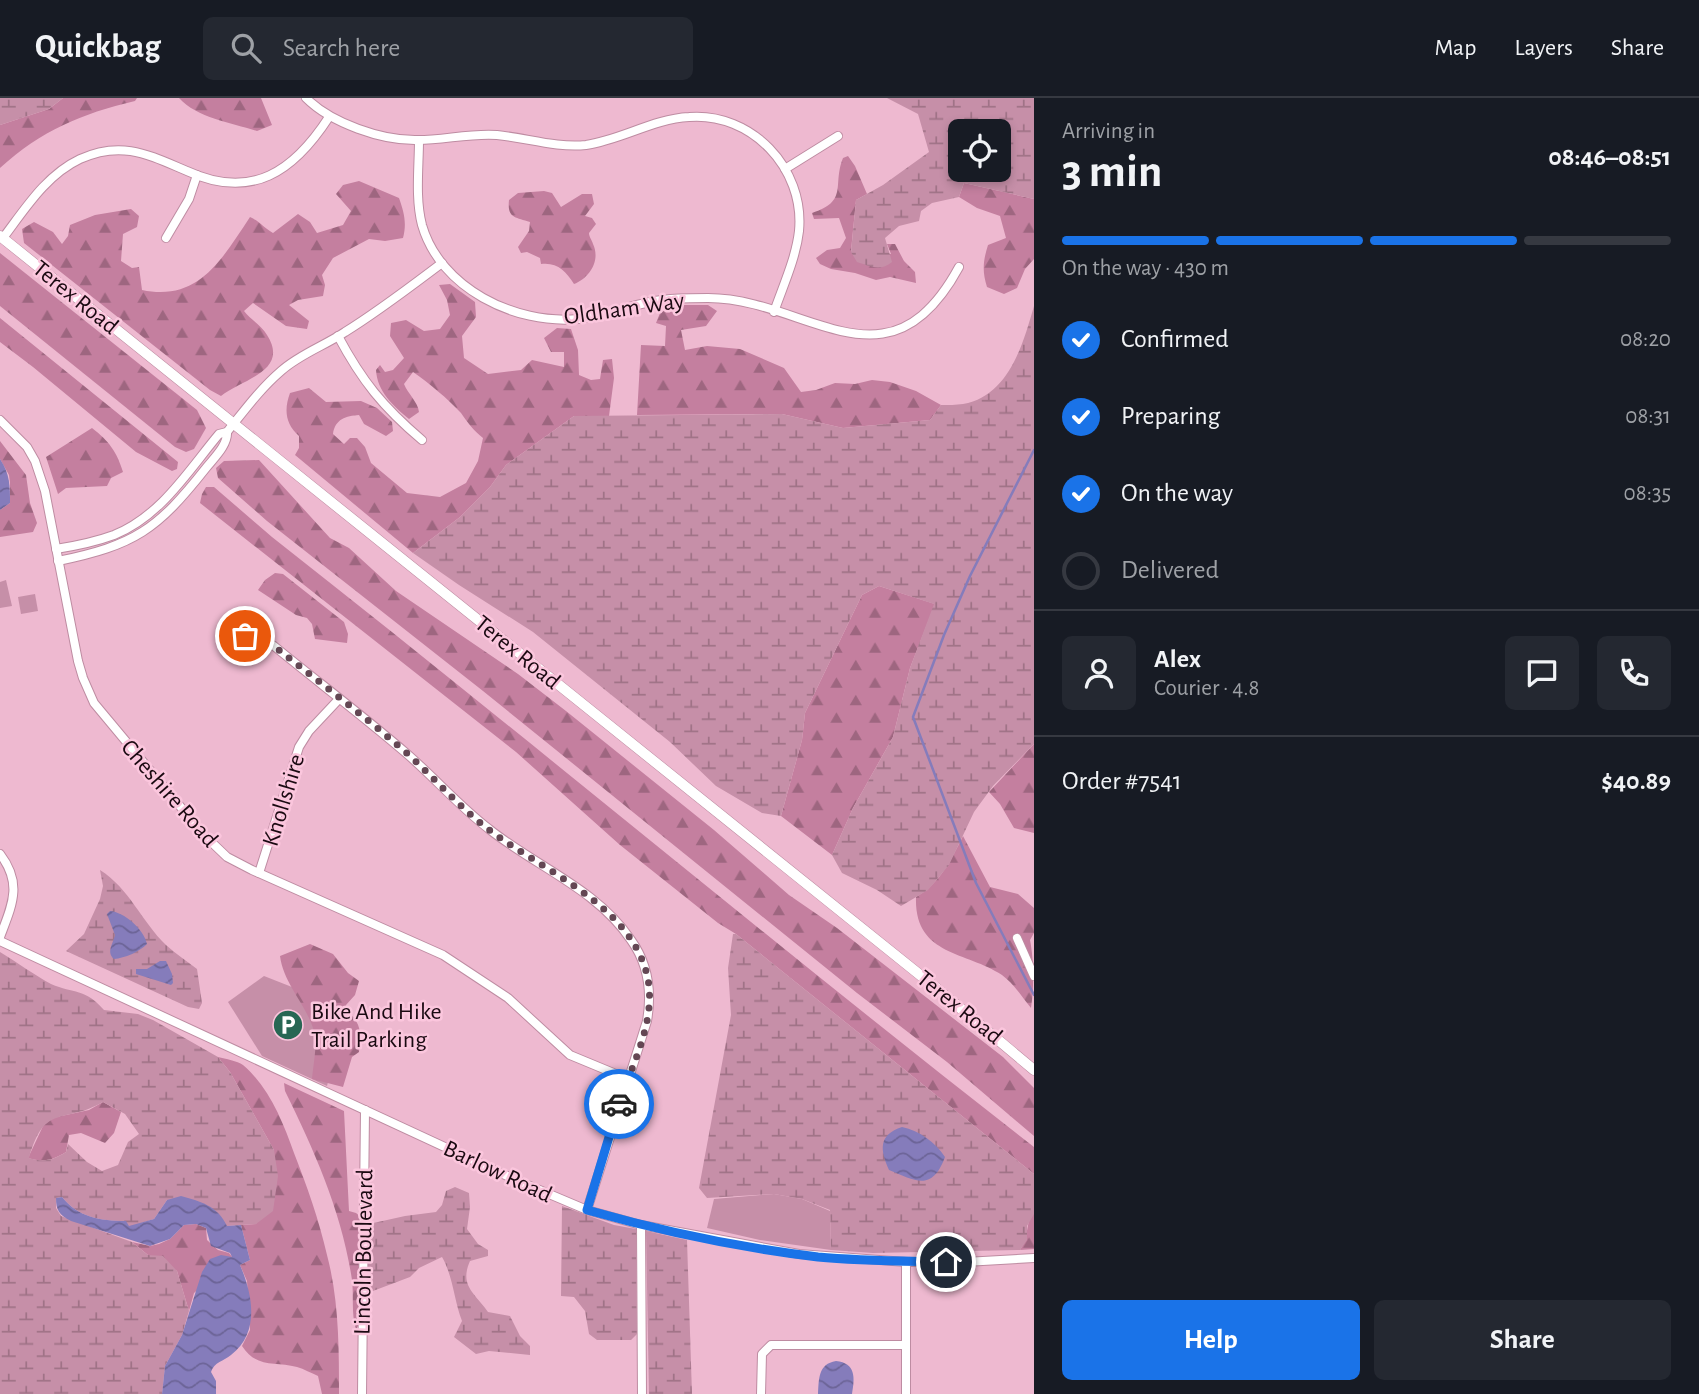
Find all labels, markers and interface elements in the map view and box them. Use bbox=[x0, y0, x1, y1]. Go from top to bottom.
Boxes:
search box bbox=[203, 17, 693, 80]
icon: search bbox=[227, 29, 265, 67]
text: Quickbag bbox=[35, 31, 161, 64]
text: Search here bbox=[283, 35, 400, 61]
text: Map bbox=[1434, 36, 1476, 60]
text: Layers bbox=[1514, 36, 1573, 60]
text: Share bbox=[1611, 36, 1664, 60]
map controls bbox=[948, 119, 1011, 182]
button: locate bbox=[948, 119, 1011, 182]
text: Arriving in bbox=[1062, 120, 1155, 143]
text: 08:46–08:51 bbox=[1548, 144, 1671, 170]
text: 3 min bbox=[1062, 149, 1162, 195]
street label: Terex Road bbox=[28, 256, 123, 339]
text: On the way · 430 m bbox=[1062, 257, 1229, 280]
street label: Oldham Way bbox=[562, 289, 686, 329]
icon: check bbox=[1062, 321, 1100, 359]
text: Confirmed bbox=[1121, 326, 1229, 352]
text: 08:20 bbox=[1620, 328, 1671, 351]
icon: check bbox=[1062, 398, 1100, 436]
text: Preparing bbox=[1121, 403, 1220, 429]
text: 08:31 bbox=[1625, 405, 1671, 428]
icon: check bbox=[1062, 475, 1100, 513]
text: On the way bbox=[1121, 480, 1233, 506]
text: 08:35 bbox=[1624, 482, 1671, 505]
text: Delivered bbox=[1121, 557, 1219, 583]
pin bbox=[215, 606, 275, 666]
street label: Terex Road bbox=[470, 611, 565, 694]
icon: bag bbox=[226, 617, 264, 655]
button: person bbox=[1062, 636, 1136, 710]
button: chat bbox=[1505, 636, 1579, 710]
button: phone bbox=[1597, 636, 1671, 710]
text: Alex bbox=[1154, 646, 1201, 672]
text: Courier · 4.8 bbox=[1154, 677, 1259, 700]
street label: Cheshire Road bbox=[116, 735, 222, 852]
street label: Knollshire bbox=[259, 751, 309, 849]
text: Order #7541 bbox=[1062, 768, 1182, 794]
text: $40.89 bbox=[1601, 768, 1671, 794]
street label: Terex Road bbox=[912, 966, 1007, 1049]
place label: Bike And Hike Trail Parking bbox=[311, 1000, 442, 1052]
parking icon: Bike And Hike Trail Parking bbox=[271, 1008, 305, 1042]
courier bbox=[584, 1069, 654, 1139]
icon: car bbox=[600, 1085, 638, 1123]
street label: Barlow Road bbox=[440, 1136, 556, 1207]
street label: Lincoln Boulevard bbox=[351, 1169, 377, 1335]
pin bbox=[916, 1232, 976, 1292]
icon: home bbox=[927, 1243, 965, 1281]
button: Help bbox=[1062, 1300, 1360, 1380]
button: Share bbox=[1374, 1300, 1671, 1380]

